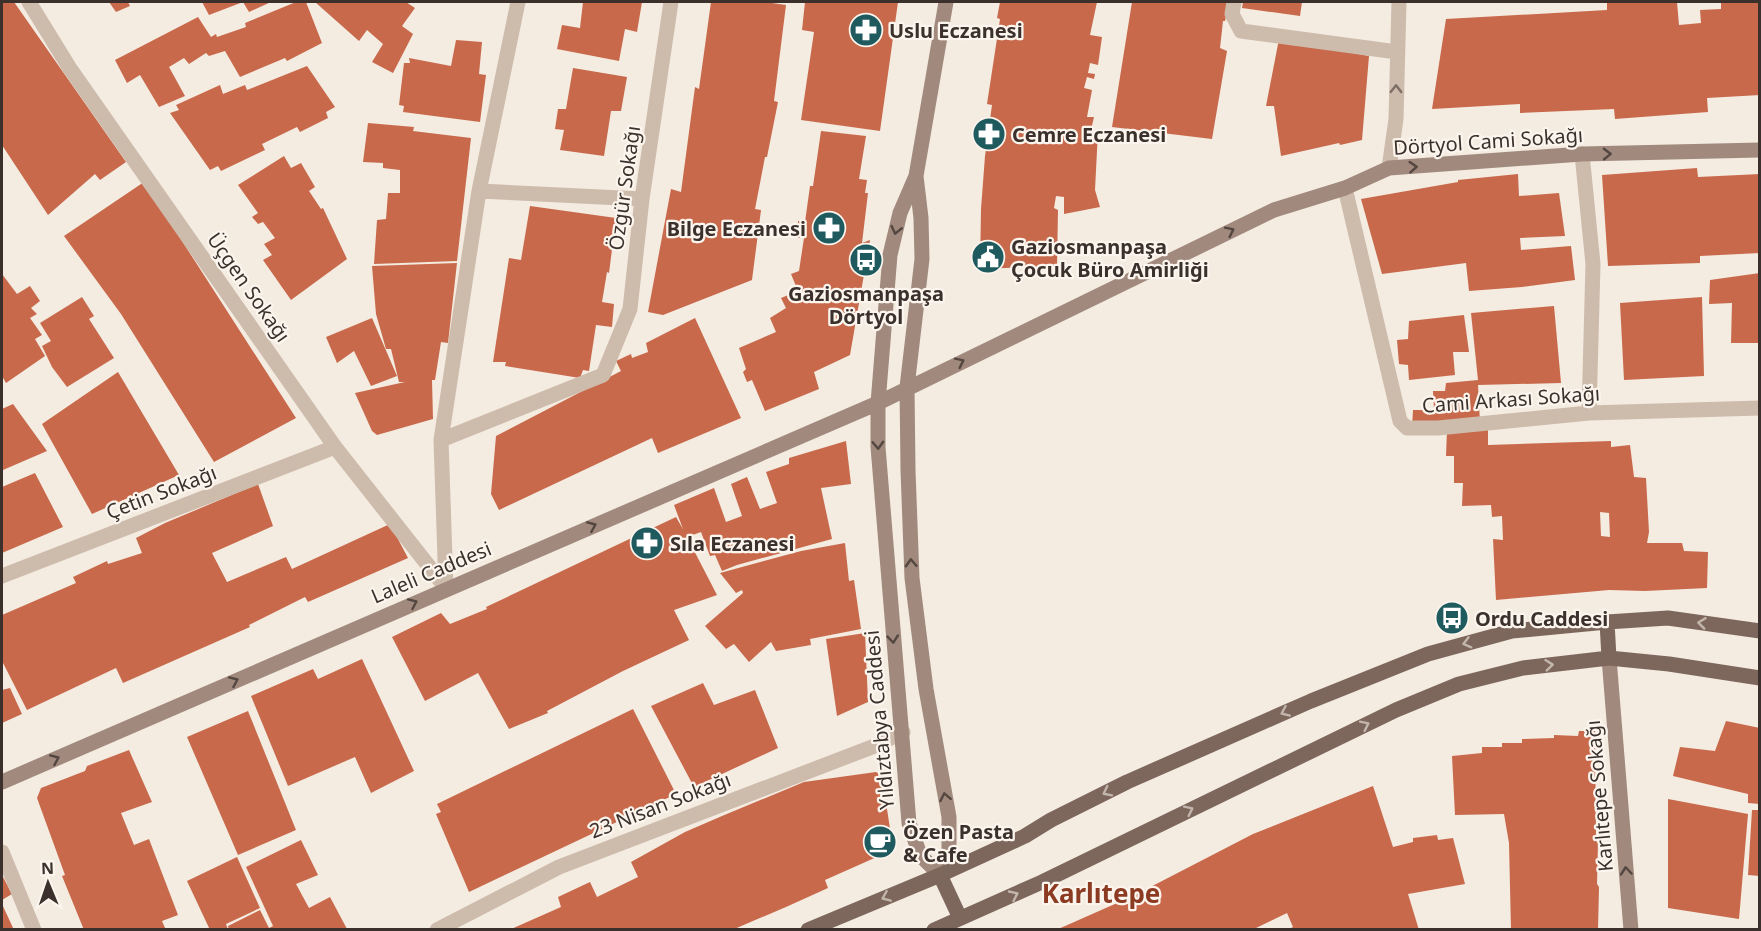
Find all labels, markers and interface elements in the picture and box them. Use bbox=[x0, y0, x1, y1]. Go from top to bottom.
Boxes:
pharmacy icon: Uslu Eczanesi bbox=[848, 12, 884, 48]
place label: Uslu Eczanesi bbox=[889, 17, 1023, 44]
one-way arrow bbox=[1390, 85, 1403, 94]
pharmacy icon: Cemre Eczanesi bbox=[971, 116, 1007, 152]
place label: Cemre Eczanesi bbox=[1012, 121, 1166, 148]
street label: Dörtyol Cami Sokağı bbox=[1392, 121, 1584, 161]
street label: Özgür Sokağı bbox=[602, 124, 646, 252]
one-way arrow bbox=[1603, 147, 1612, 160]
one-way arrow bbox=[1408, 160, 1417, 173]
pharmacy icon: Bilge Eczanesi bbox=[811, 210, 847, 246]
place label: Bilge Eczanesi bbox=[667, 215, 806, 242]
one-way arrow bbox=[891, 225, 904, 235]
street label: Üçgen Sokağı bbox=[201, 227, 297, 347]
one-way arrow bbox=[1224, 227, 1234, 238]
place label: Gaziosmanpaşa Çocuk Büro Amirliği bbox=[1011, 233, 1209, 283]
public building icon: Gaziosmanpaşa Çocuk Büro Amirliği bbox=[970, 239, 1006, 275]
bus stop icon: Gaziosmanpaşa Dörtyol bbox=[848, 242, 884, 278]
place label: Gaziosmanpaşa Dörtyol bbox=[788, 280, 944, 330]
one-way arrow bbox=[954, 358, 965, 369]
street label: Cami Arkası Sokağı bbox=[1421, 379, 1601, 419]
one-way arrow bbox=[872, 441, 884, 450]
street label: Çetin Sokağı bbox=[102, 459, 220, 525]
one-way arrow bbox=[585, 521, 596, 533]
pharmacy icon: Sıla Eczanesi bbox=[629, 525, 665, 561]
place label: Sıla Eczanesi bbox=[670, 530, 794, 557]
street label: Laleli Caddesi bbox=[367, 535, 495, 609]
one-way arrow bbox=[905, 558, 918, 567]
one-way arrow bbox=[406, 598, 417, 610]
bus stop icon: Ordu Caddesi bbox=[1434, 600, 1470, 636]
place label: Ordu Caddesi bbox=[1475, 605, 1608, 632]
one-way arrow bbox=[1697, 617, 1706, 629]
street label: Yıldıztabya Caddesi bbox=[858, 629, 900, 811]
one-way arrow bbox=[886, 635, 899, 644]
one-way arrow bbox=[1462, 636, 1472, 649]
one-way arrow bbox=[1544, 659, 1554, 672]
one-way arrow bbox=[227, 676, 238, 688]
one-way arrow bbox=[1280, 705, 1291, 717]
street label: Karlıtepe Sokağı bbox=[1579, 719, 1619, 873]
one-way arrow bbox=[1359, 721, 1370, 733]
one-way arrow bbox=[49, 754, 60, 766]
street label: 23 Nisan Sokağı bbox=[585, 766, 735, 844]
one-way arrow bbox=[1103, 785, 1113, 796]
one-way arrow bbox=[939, 793, 952, 803]
one-way arrow bbox=[1183, 806, 1194, 818]
place label: Özen Pasta & Cafe bbox=[903, 818, 1014, 868]
cafe icon: Özen Pasta & Cafe bbox=[862, 824, 898, 860]
north arrow bbox=[18, 853, 78, 913]
text: N bbox=[41, 857, 54, 879]
one-way arrow bbox=[1620, 867, 1633, 876]
district label: Karlıtepe bbox=[1042, 875, 1160, 911]
one-way arrow bbox=[881, 890, 892, 902]
one-way arrow bbox=[1007, 890, 1018, 902]

